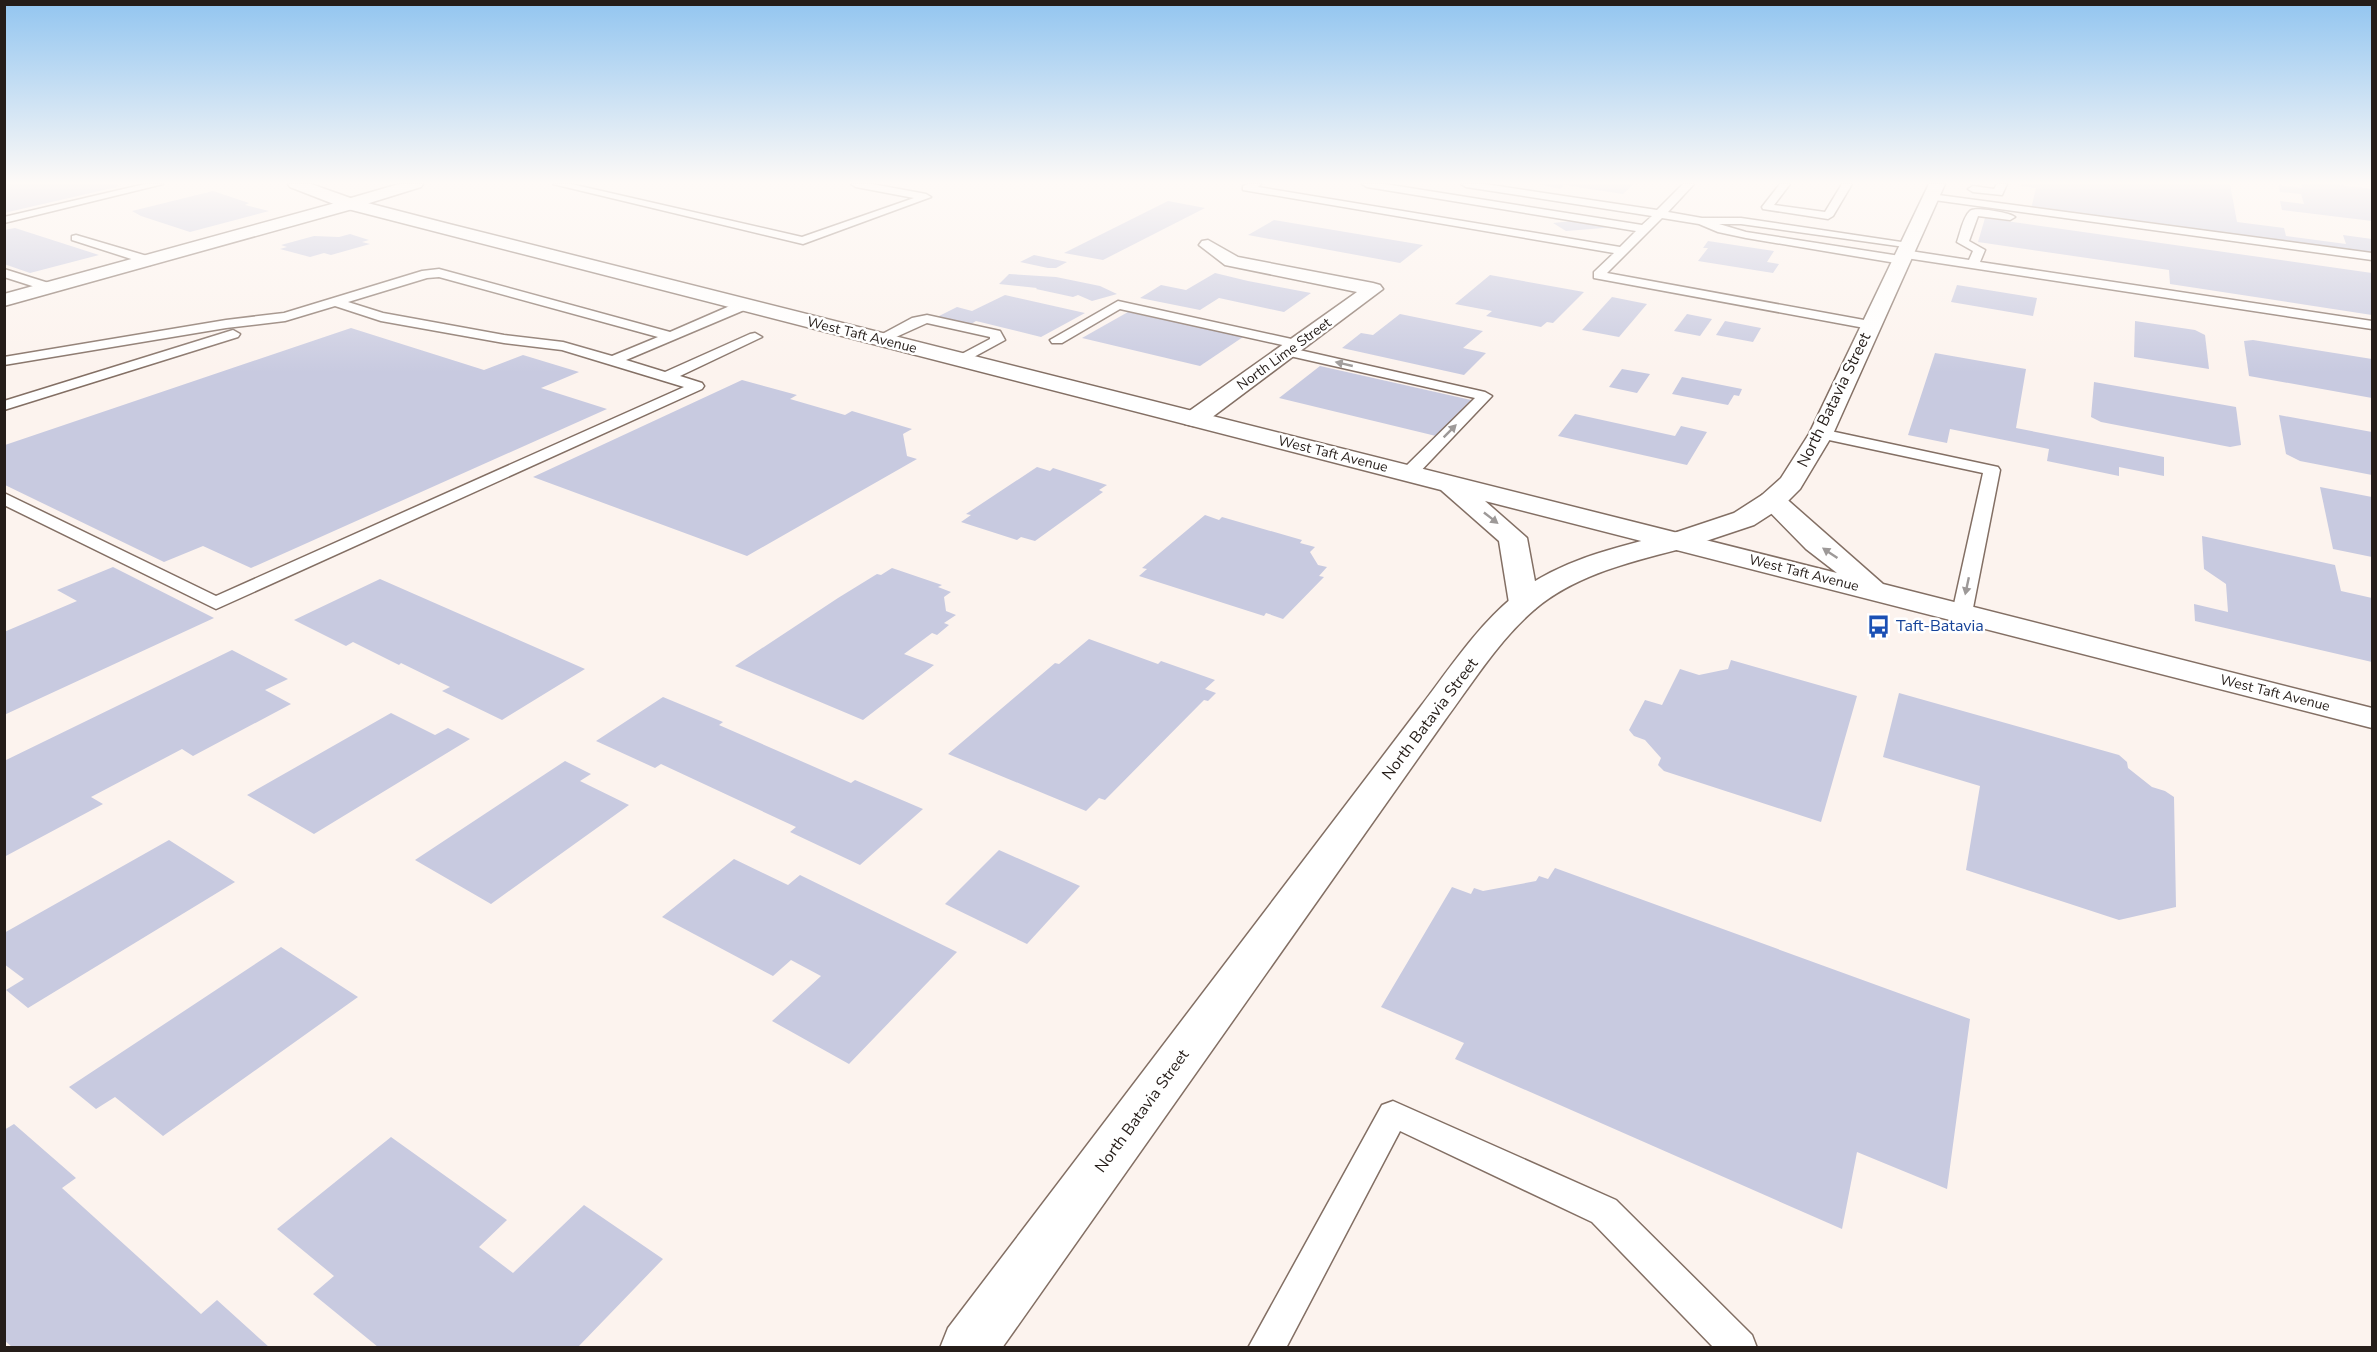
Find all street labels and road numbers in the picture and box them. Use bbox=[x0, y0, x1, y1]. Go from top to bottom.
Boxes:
street label: West Taft Avenue bbox=[805, 312, 919, 358]
street label: North Lime Street bbox=[1233, 313, 1335, 395]
street label: North Batavia Street bbox=[1792, 329, 1876, 471]
street label: West Taft Avenue bbox=[1276, 431, 1390, 477]
street label: West Taft Avenue bbox=[1747, 550, 1861, 596]
street label: North Batavia Street bbox=[1377, 653, 1483, 784]
street label: West Taft Avenue bbox=[2218, 670, 2332, 716]
street label: North Batavia Street bbox=[1090, 1045, 1194, 1177]

